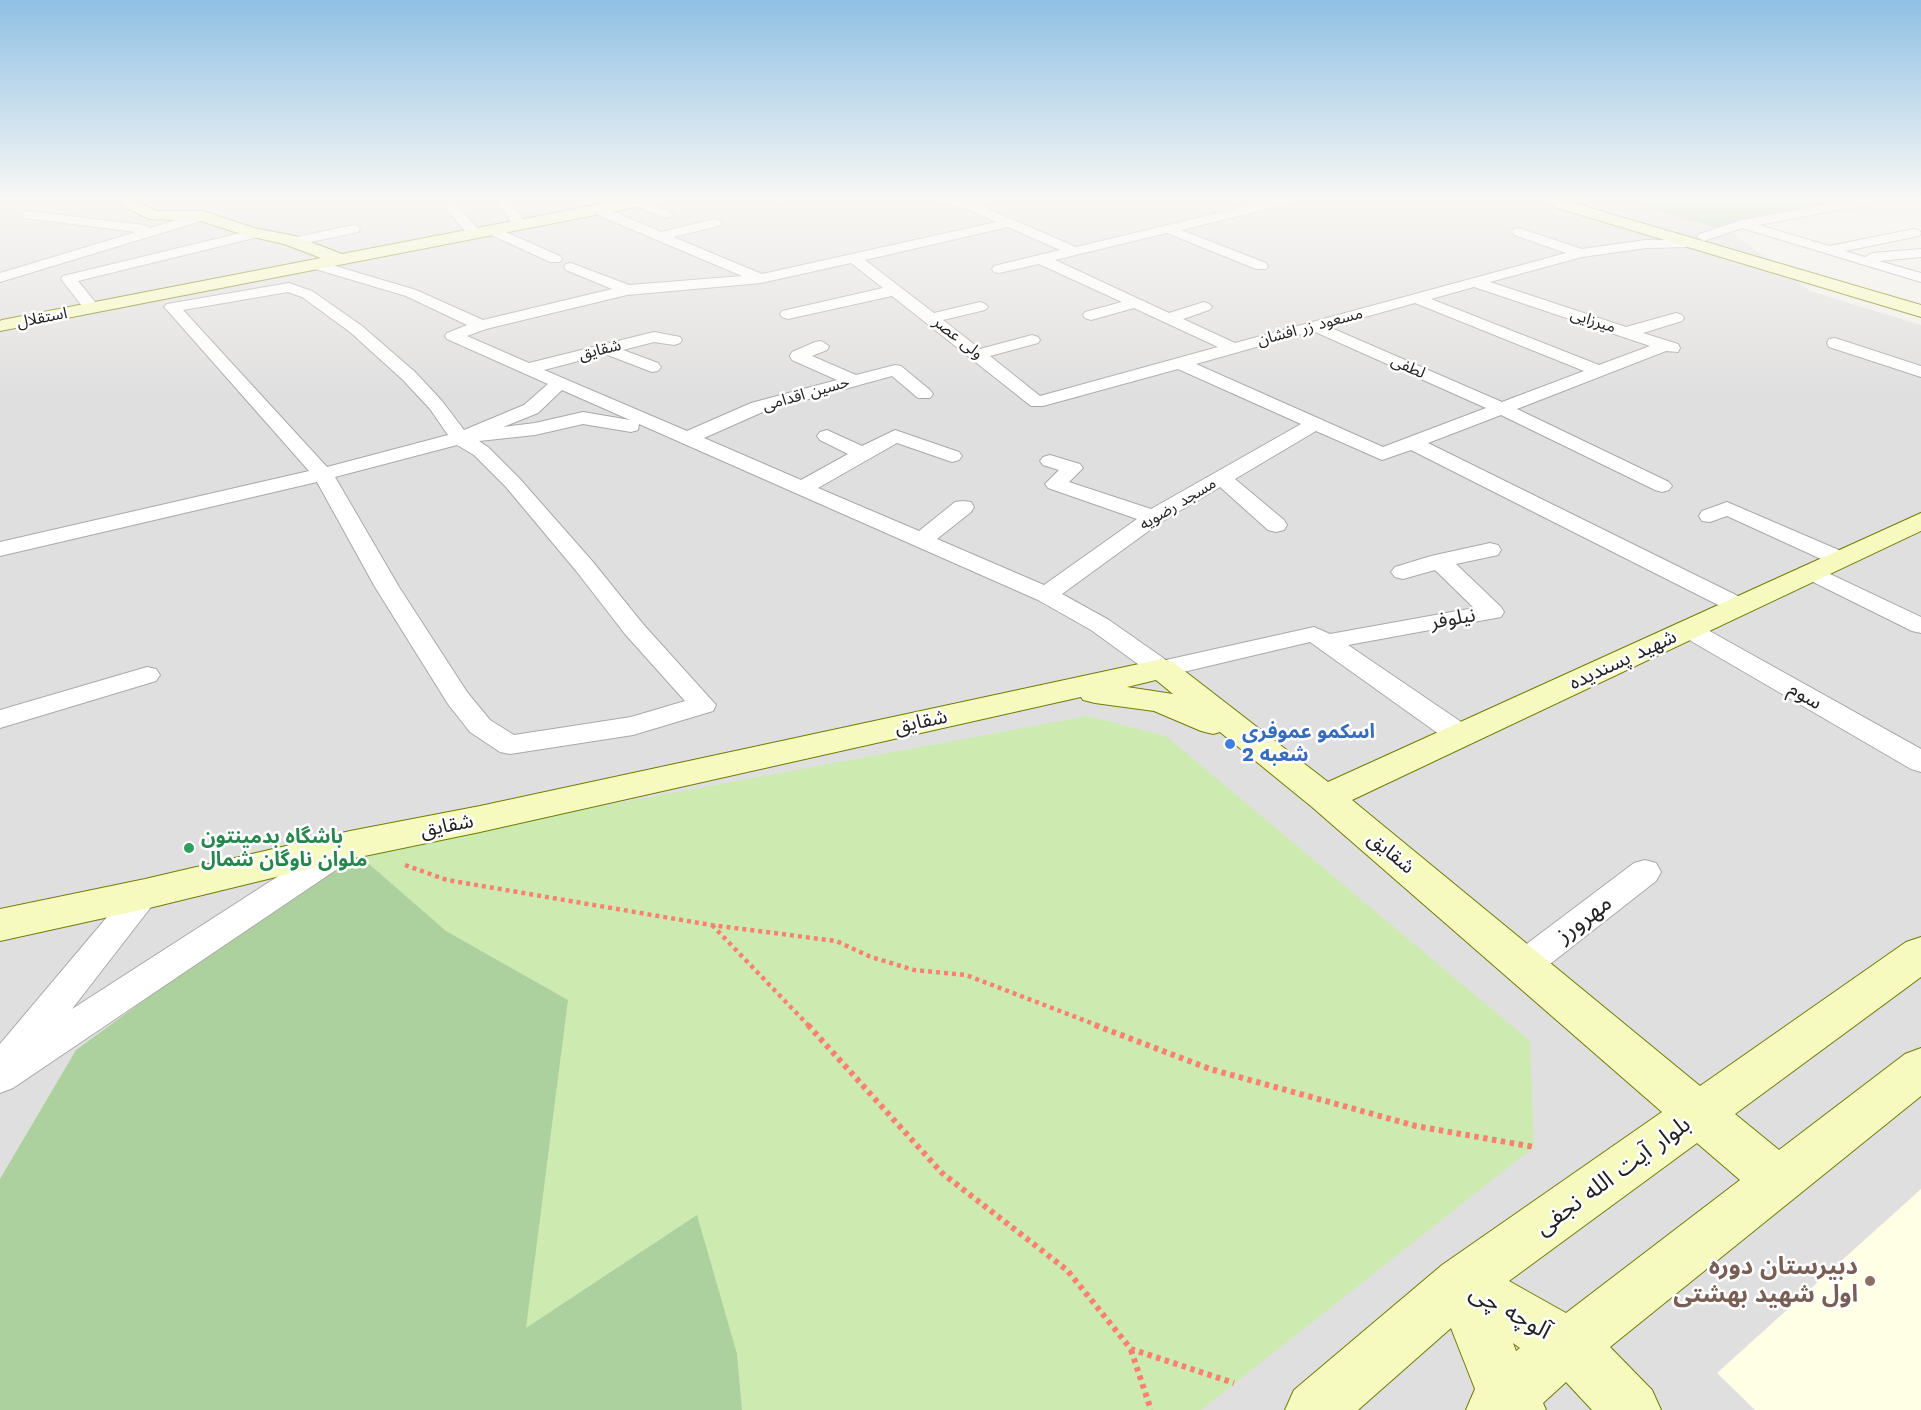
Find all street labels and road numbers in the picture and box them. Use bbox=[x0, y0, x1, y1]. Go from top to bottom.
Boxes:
street label: استقلال bbox=[15, 304, 69, 332]
street label: مسعود زر افشان bbox=[1255, 304, 1365, 350]
street label: میرزایی bbox=[1568, 305, 1618, 337]
street label: ولی عصر bbox=[929, 313, 987, 363]
street label: شقایق bbox=[577, 336, 623, 364]
street label: لطفی bbox=[1388, 351, 1428, 383]
street label: حسین اقدامی bbox=[760, 372, 852, 416]
street label: مسجد رضویه bbox=[1136, 474, 1220, 534]
street label: نیلوفر bbox=[1429, 603, 1477, 635]
street label: شهید پسندیده bbox=[1565, 625, 1681, 695]
street label: سوم bbox=[1784, 677, 1826, 715]
street label: شقایق bbox=[892, 705, 950, 739]
street label: شقایق bbox=[418, 809, 476, 843]
street label: شقایق bbox=[1363, 827, 1419, 879]
street label: مهرورز bbox=[1550, 889, 1618, 949]
street label: بلوار آیت الله نجفی bbox=[1530, 1110, 1696, 1242]
street label: آلوچه چی bbox=[1464, 1278, 1556, 1346]

